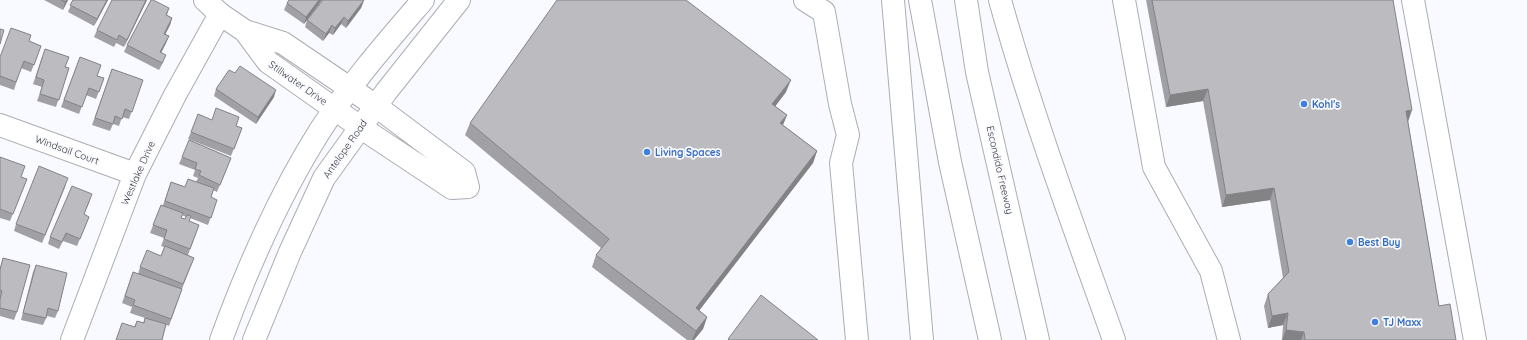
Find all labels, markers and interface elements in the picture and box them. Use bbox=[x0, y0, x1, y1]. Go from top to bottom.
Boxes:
street label: Stillwater Drive bbox=[266, 58, 330, 108]
place label: Kohl's bbox=[1312, 98, 1340, 111]
marker: Kohl's bbox=[1299, 99, 1309, 109]
street label: Antelope Road bbox=[320, 117, 370, 181]
street label: Escondido Freeway bbox=[984, 125, 1016, 215]
street label: Windsail Court bbox=[33, 132, 101, 168]
street label: Westlake Drive bbox=[118, 138, 158, 207]
place label: Living Spaces bbox=[655, 146, 721, 159]
marker: Living Spaces bbox=[642, 147, 652, 157]
place label: Best Buy bbox=[1358, 236, 1401, 249]
marker: Best Buy bbox=[1345, 237, 1355, 247]
place label: TJ Maxx bbox=[1383, 316, 1421, 329]
marker: TJ Maxx bbox=[1370, 317, 1380, 327]

